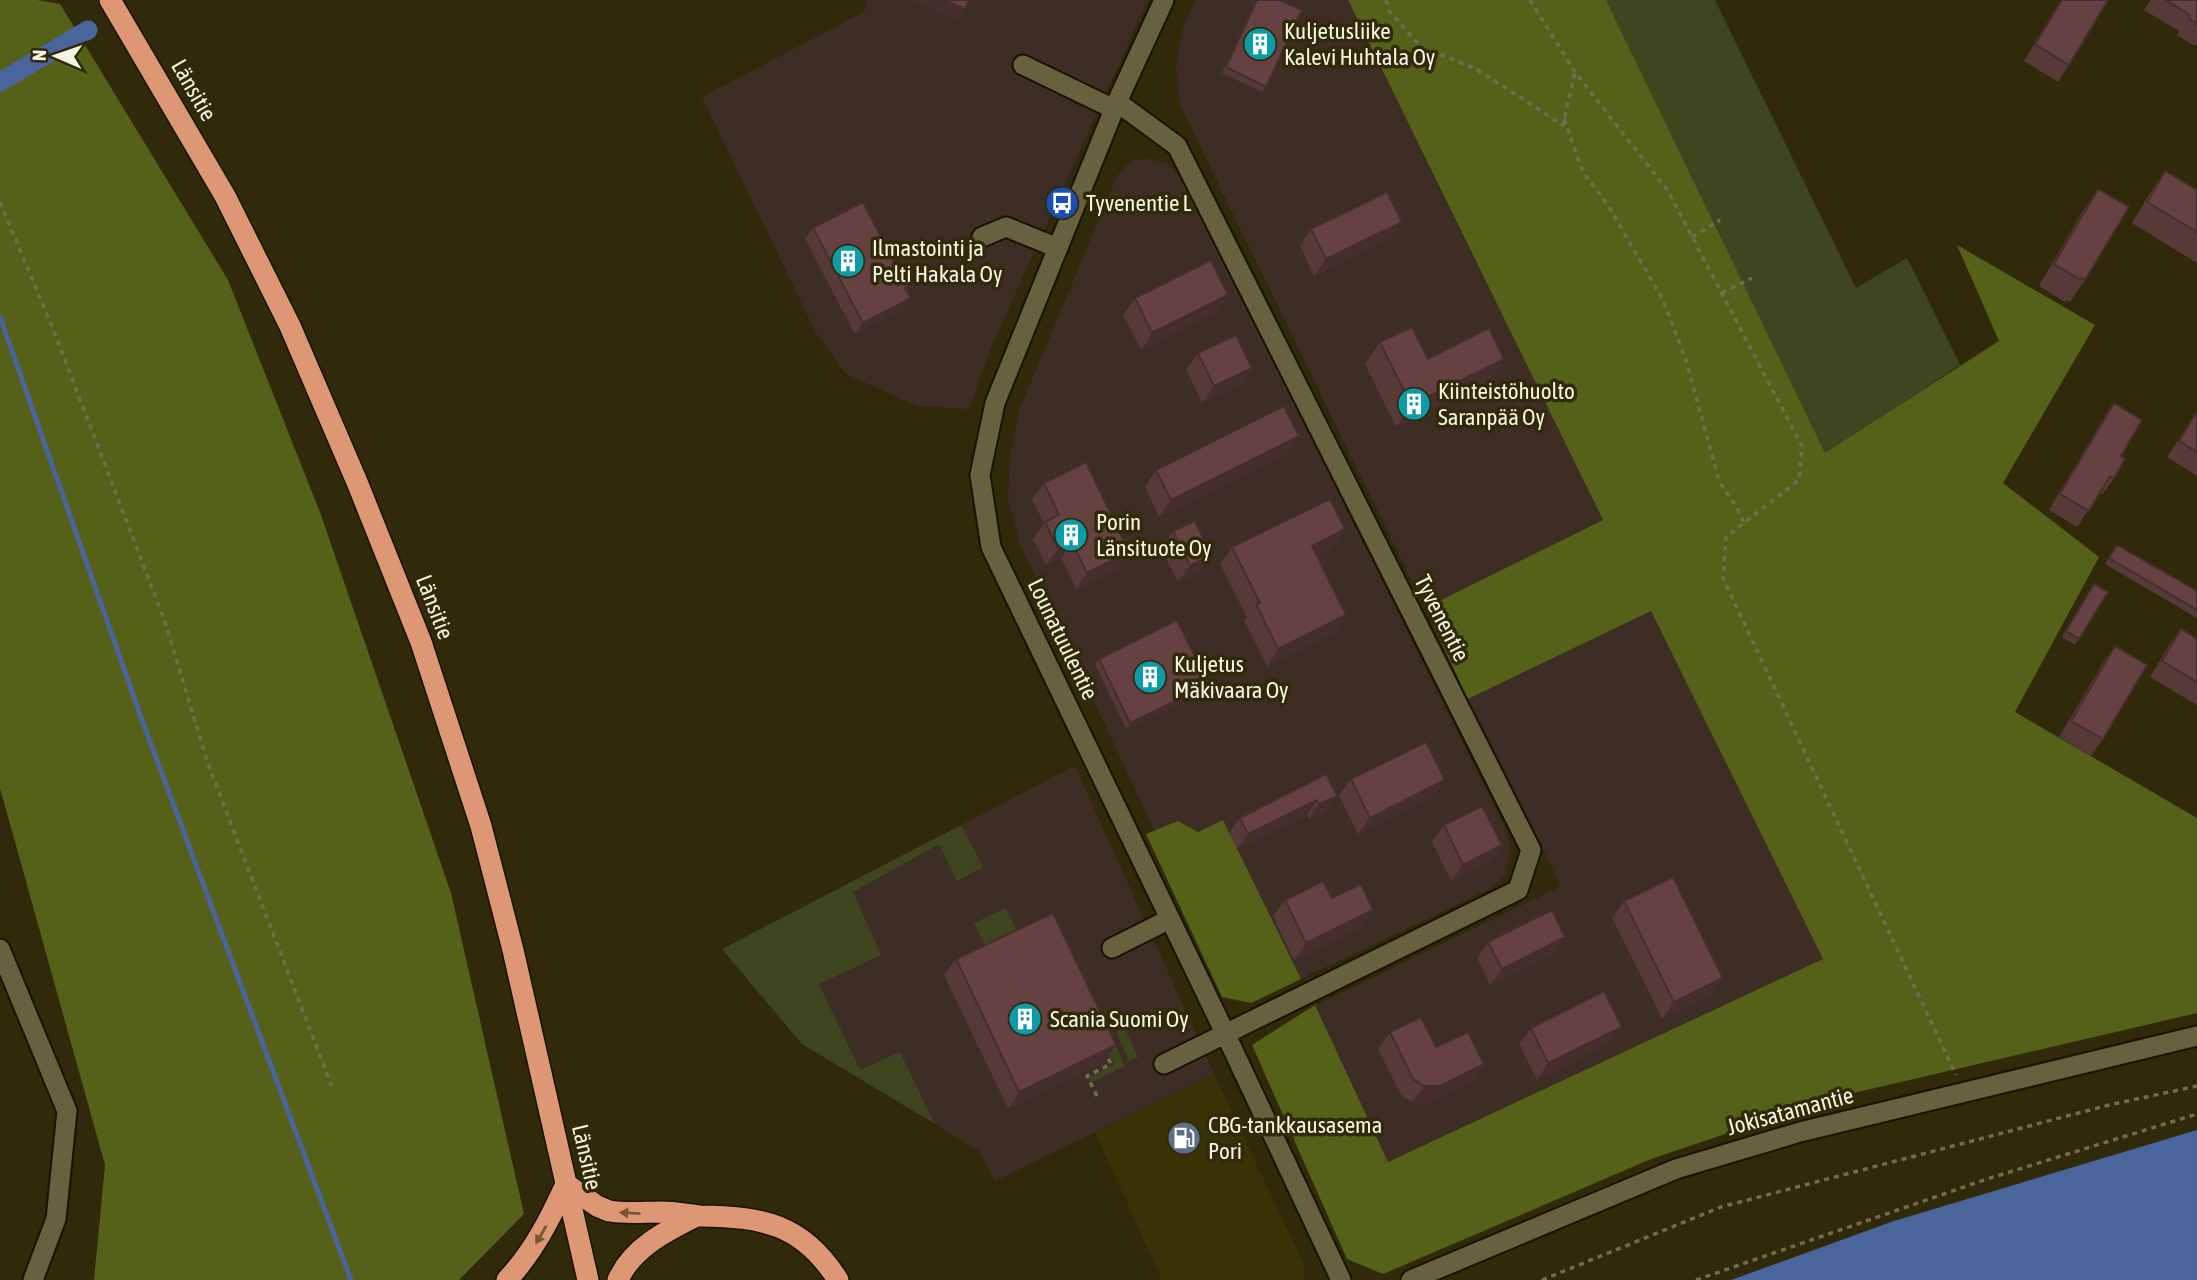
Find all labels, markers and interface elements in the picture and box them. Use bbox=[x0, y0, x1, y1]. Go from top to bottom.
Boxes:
place label: Kuljetusliike Kalevi Huhtala Oy bbox=[1284, 18, 1435, 70]
north arrow bbox=[21, 21, 91, 91]
building icon: Kuljetusliike Kalevi Huhtala Oy bbox=[1241, 25, 1279, 63]
text: N bbox=[28, 49, 50, 61]
street label: Länsitie bbox=[166, 55, 222, 125]
bus stop icon: Tyvenentie L bbox=[1043, 184, 1081, 222]
place label: Tyvenentie L bbox=[1086, 190, 1192, 216]
place label: Ilmastointi ja Pelti Hakala Oy bbox=[872, 235, 1002, 287]
building icon: Ilmastointi ja Pelti Hakala Oy bbox=[829, 242, 867, 280]
place label: Kiinteistöhuolto Saranpää Oy bbox=[1438, 378, 1575, 430]
building icon: Kiinteistöhuolto Saranpää Oy bbox=[1395, 385, 1433, 423]
place label: Porin Länsituote Oy bbox=[1096, 509, 1212, 561]
building icon: Porin Länsituote Oy bbox=[1052, 516, 1090, 554]
street label: Tyvenentie bbox=[1409, 570, 1475, 666]
street label: Länsitie bbox=[411, 571, 459, 643]
street label: Lounatuulentie bbox=[1023, 574, 1103, 704]
place label: Kuljetus Mäkivaara Oy bbox=[1174, 651, 1289, 703]
building icon: Kuljetus Mäkivaara Oy bbox=[1131, 658, 1169, 696]
building icon: Scania Suomi Oy bbox=[1006, 1000, 1044, 1038]
place label: Scania Suomi Oy bbox=[1050, 1006, 1189, 1032]
street label: Jokisatamantie bbox=[1724, 1082, 1856, 1140]
place label: CBG-tankkausasema Pori bbox=[1208, 1112, 1382, 1164]
fuel station icon: CBG-tankkausasema Pori bbox=[1165, 1119, 1203, 1157]
street label: Länsitie bbox=[567, 1122, 607, 1192]
one-way arrow bbox=[618, 1207, 640, 1218]
one-way arrow bbox=[535, 1225, 548, 1244]

